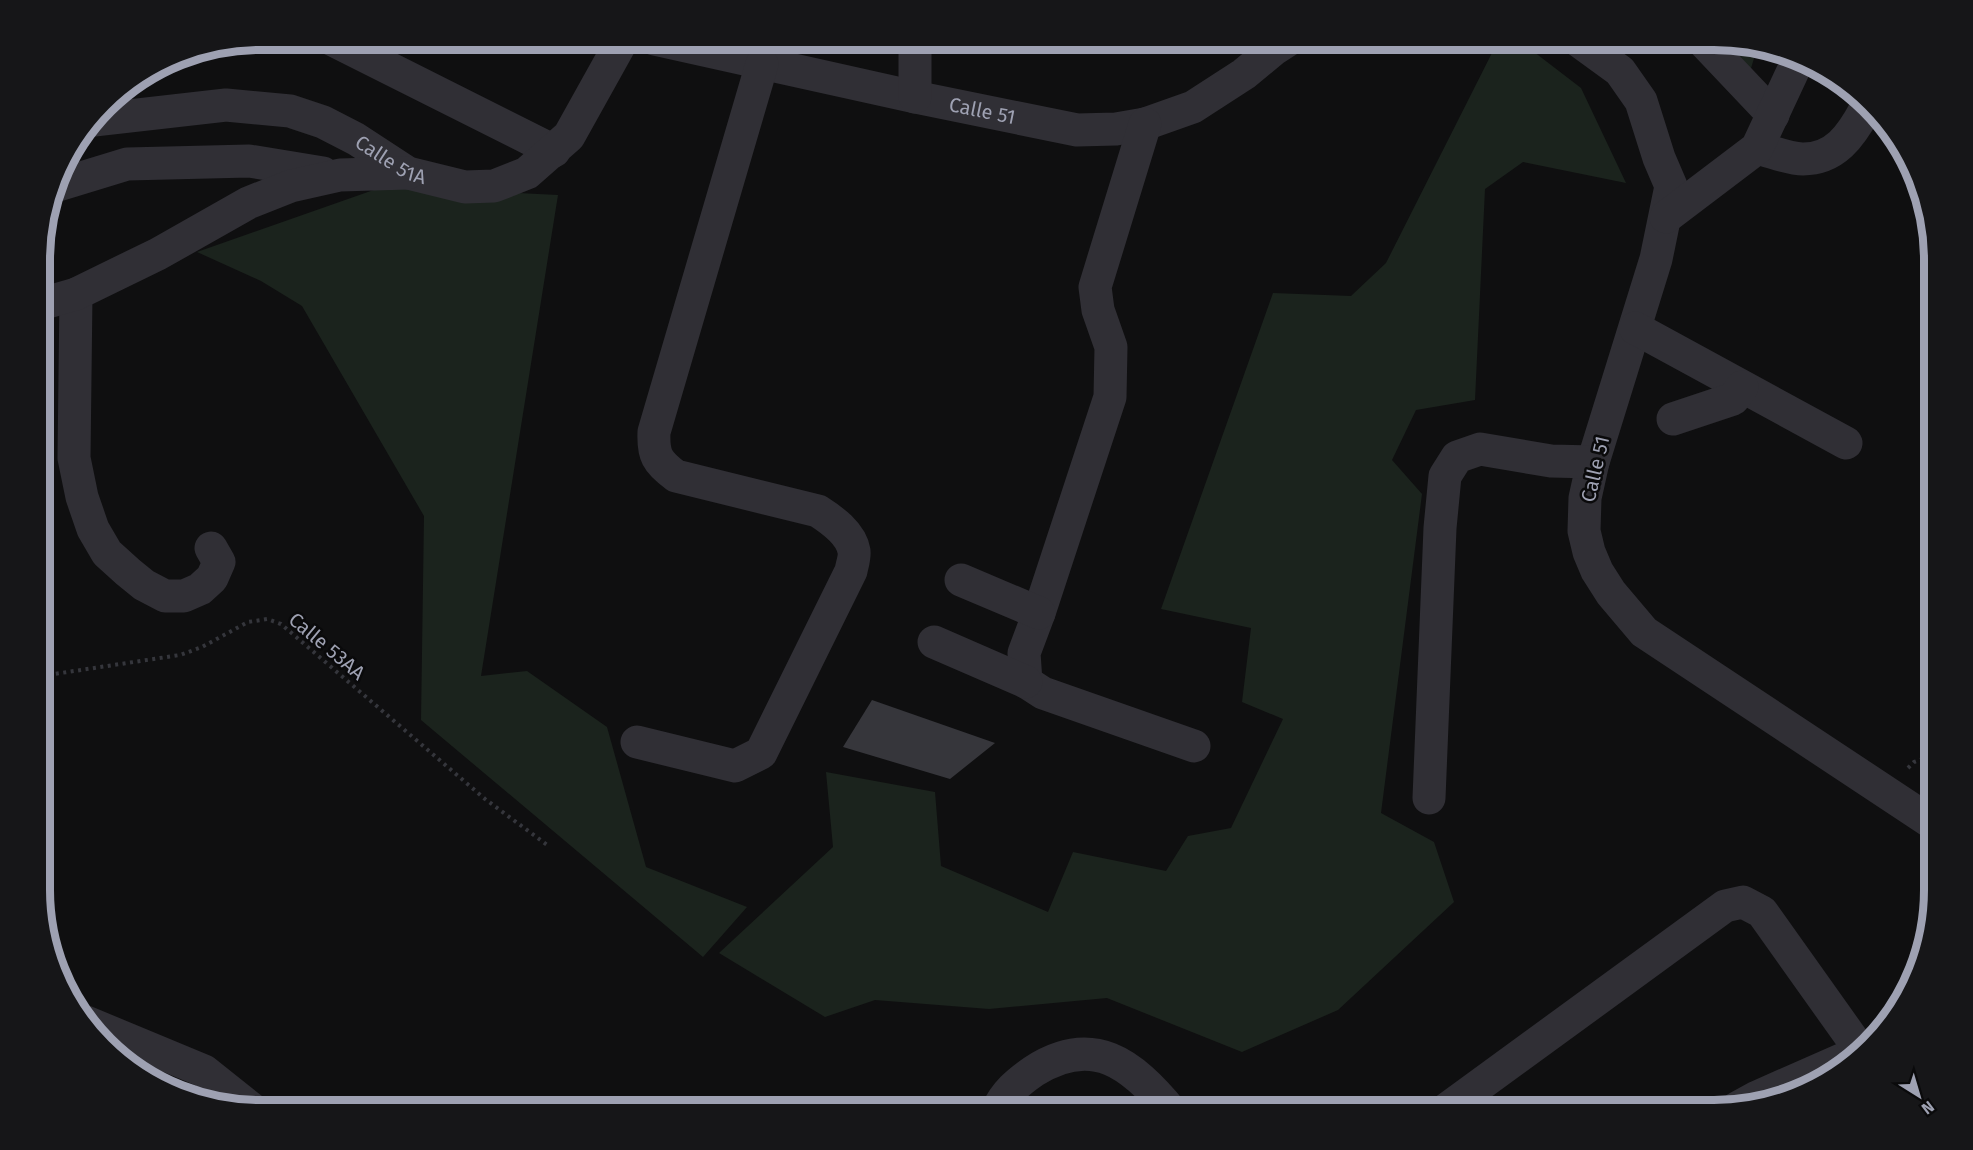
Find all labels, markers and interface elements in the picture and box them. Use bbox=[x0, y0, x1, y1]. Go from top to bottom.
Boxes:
street label: Calle 51 bbox=[947, 92, 1018, 129]
street label: Calle 51A bbox=[351, 130, 429, 189]
street label: Calle 51 bbox=[1576, 434, 1614, 504]
street label: Calle 53AA bbox=[284, 607, 370, 685]
north arrow bbox=[1889, 1066, 1949, 1126]
text: N bbox=[1918, 1097, 1938, 1118]

